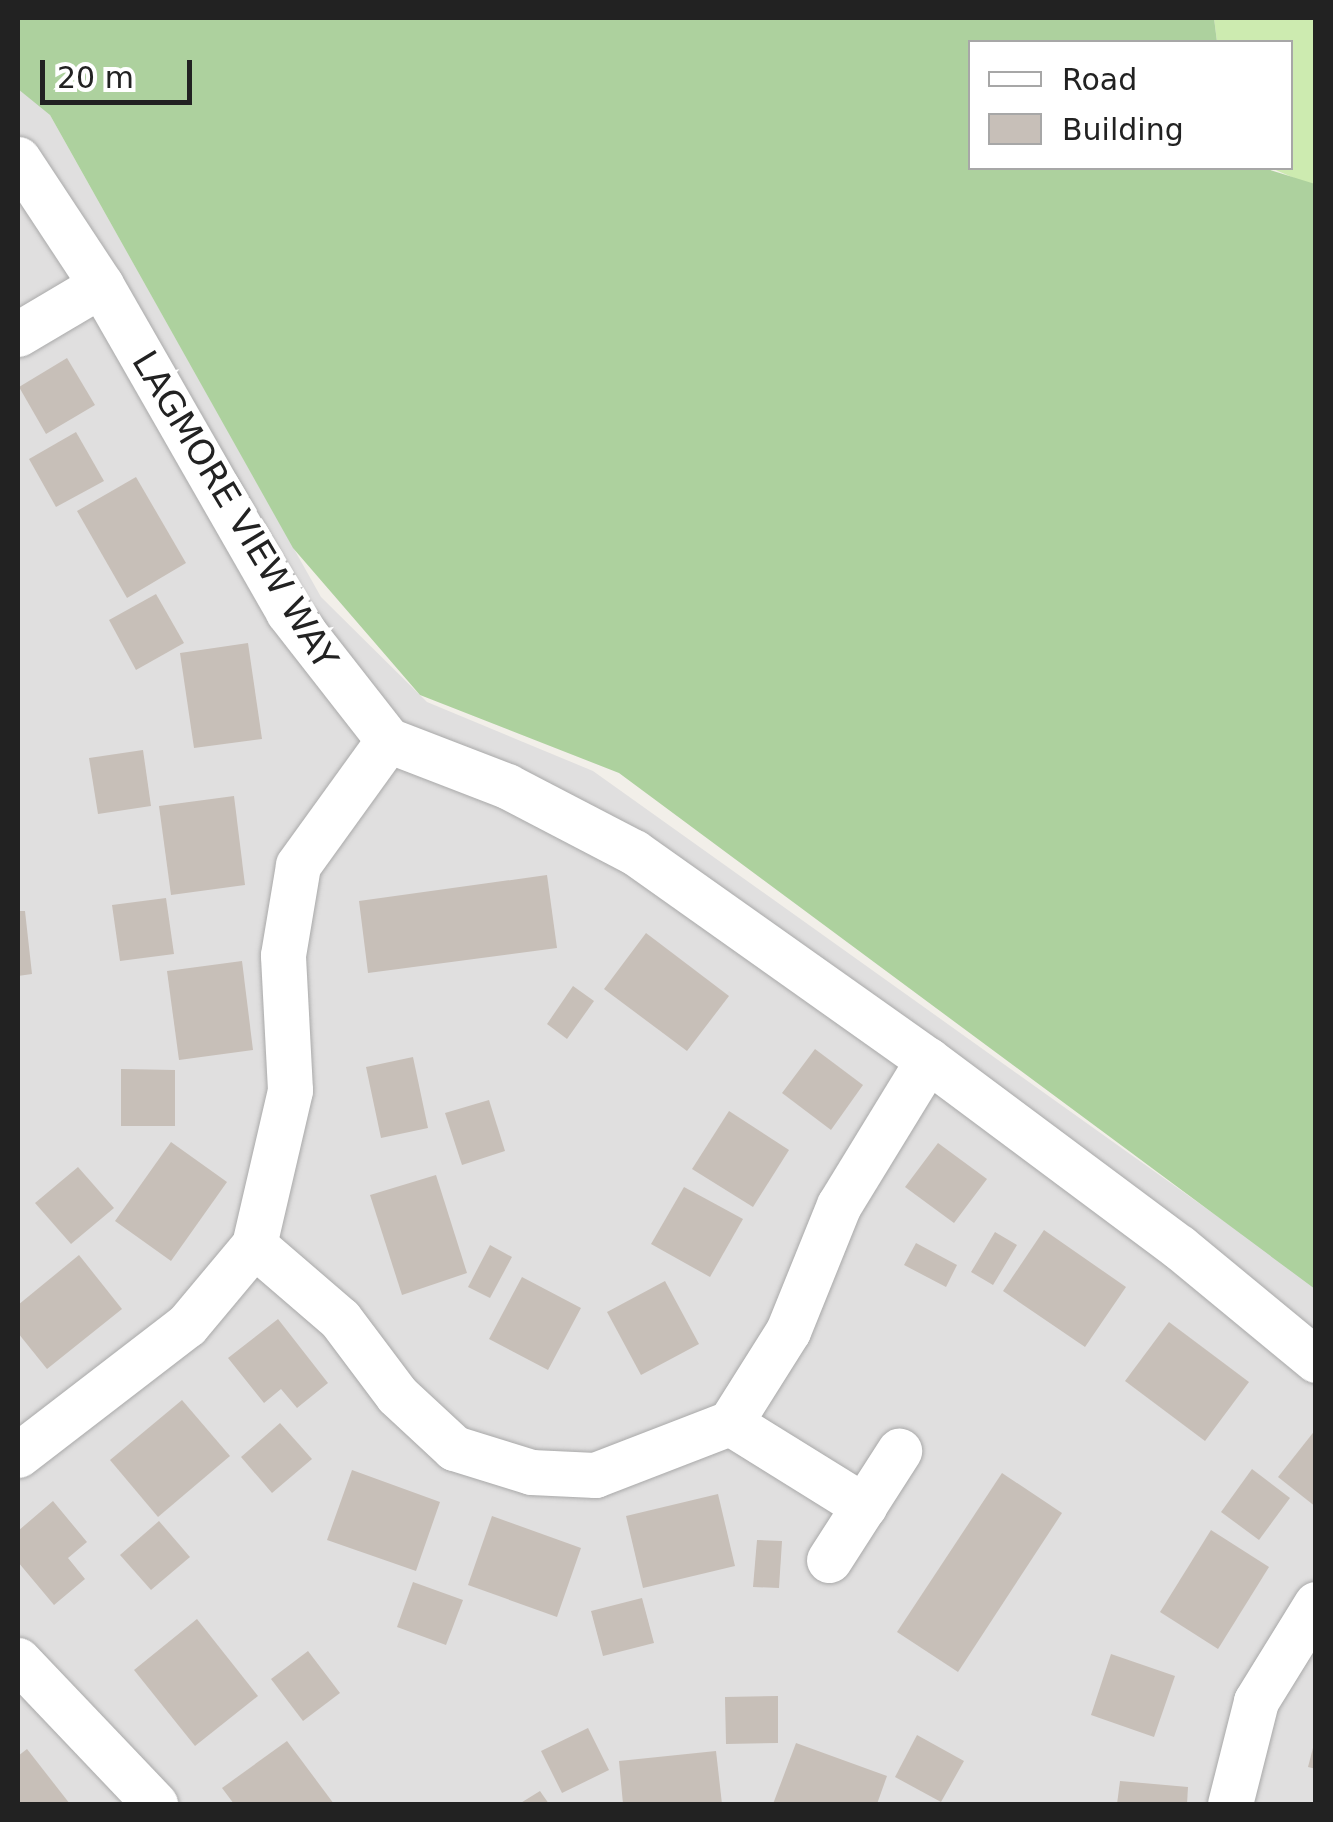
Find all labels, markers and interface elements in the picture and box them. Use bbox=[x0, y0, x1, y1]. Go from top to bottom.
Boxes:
scale bar bbox=[45, 40, 198, 102]
legend bbox=[968, 40, 1293, 170]
text: 20 m bbox=[57, 60, 134, 95]
text: Road bbox=[1062, 62, 1137, 97]
text: Building bbox=[1062, 112, 1184, 147]
street label: LAGMORE VIEW WAY bbox=[123, 343, 347, 677]

